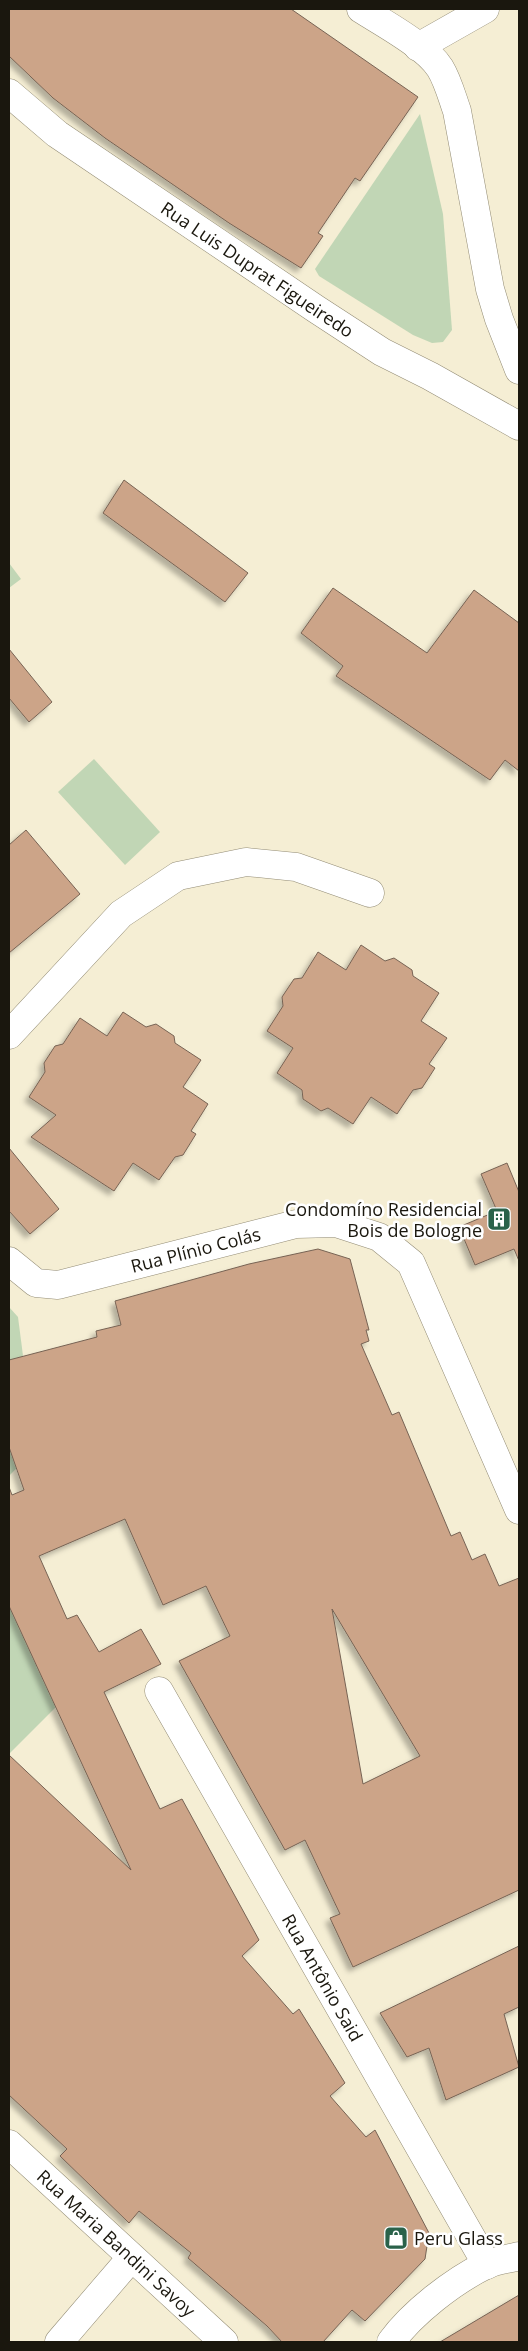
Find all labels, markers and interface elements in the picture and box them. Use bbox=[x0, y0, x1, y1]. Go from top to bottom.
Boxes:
street label: Rua Luis Duprat Figueiredo bbox=[156, 196, 359, 343]
place label: Condomíno Residencial Bois de Bologne bbox=[285, 1197, 482, 1242]
building icon: Condomíno Residencial Bois de Bologne bbox=[486, 1206, 512, 1232]
street label: Rua Plínio Colás bbox=[128, 1222, 263, 1278]
street label: Rua Antônio Said bbox=[277, 1909, 369, 2046]
street label: Rua Maria Bandini Savoy bbox=[32, 2164, 201, 2322]
shop icon: Peru Glass bbox=[383, 2225, 409, 2251]
place label: Peru Glass bbox=[414, 2226, 503, 2250]

